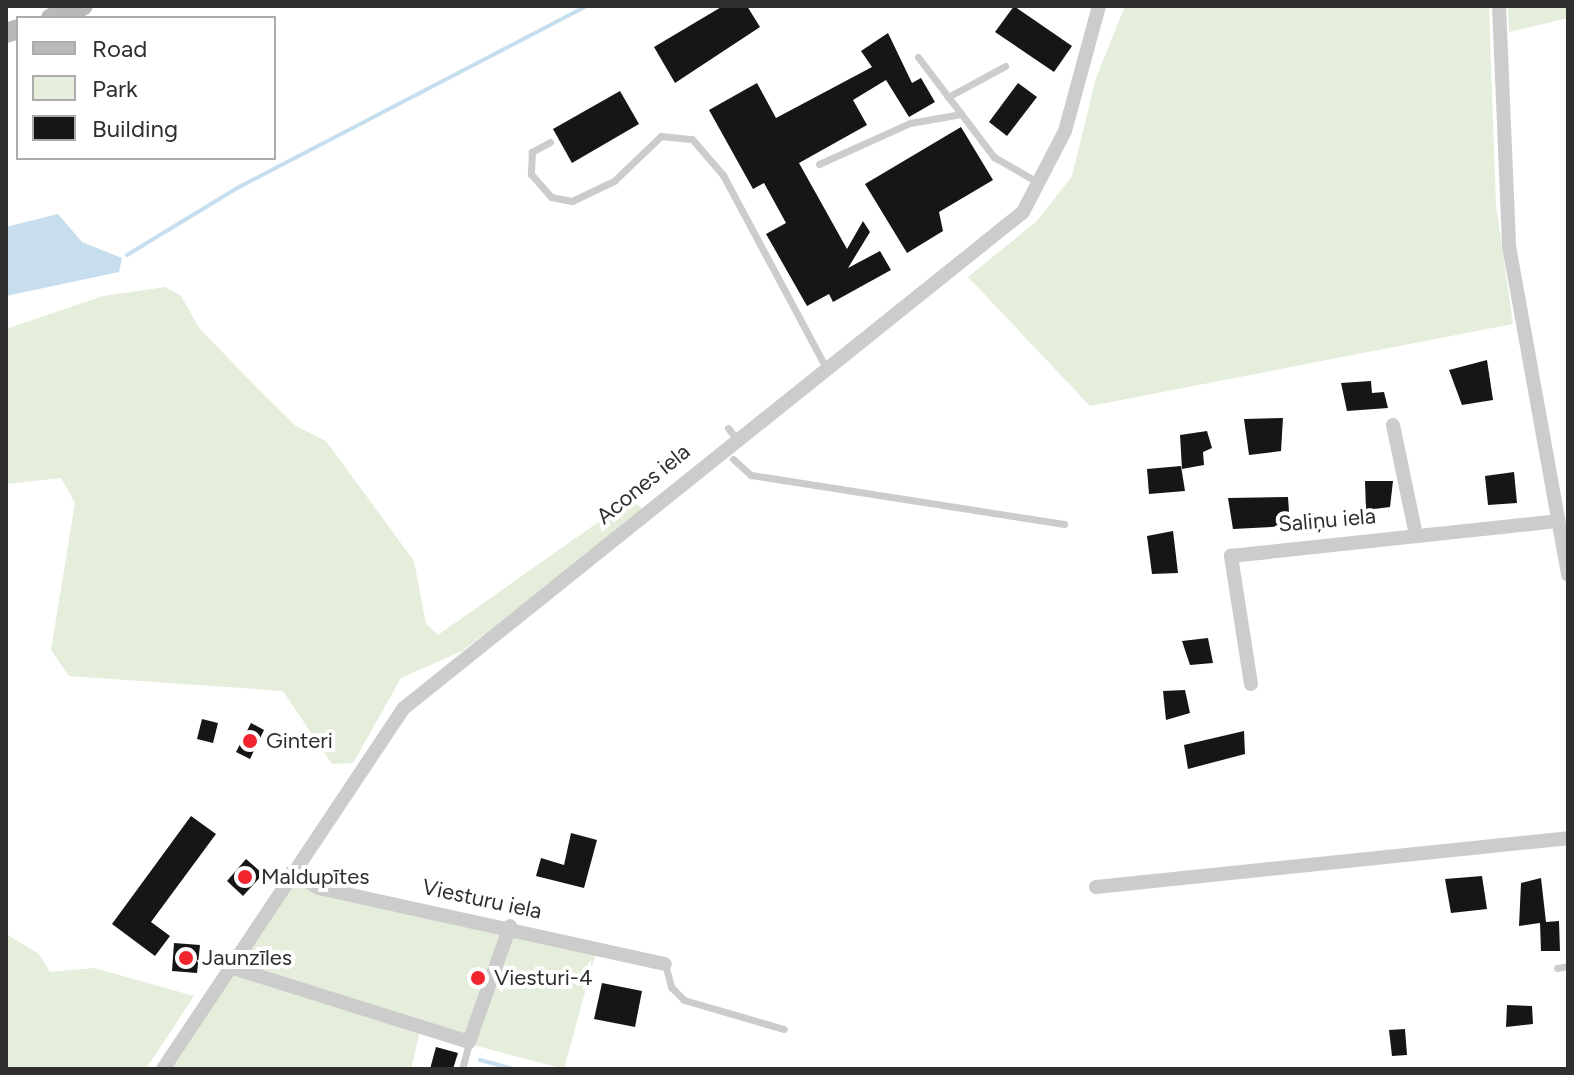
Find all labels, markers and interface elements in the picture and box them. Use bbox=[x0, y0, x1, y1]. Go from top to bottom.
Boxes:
legend bbox=[16, 16, 276, 160]
text: Road bbox=[92, 34, 147, 63]
text: Park bbox=[92, 74, 138, 103]
text: Building bbox=[92, 114, 178, 143]
street label: Acones iela bbox=[591, 438, 695, 530]
street label: Saliņu iela bbox=[1277, 503, 1377, 537]
place label: Ginteri bbox=[266, 728, 333, 754]
marker: Ginteri bbox=[241, 732, 259, 750]
place label: Maldupītes bbox=[261, 864, 369, 890]
marker: Maldupītes bbox=[236, 868, 254, 886]
street label: Viesturu iela bbox=[420, 873, 544, 925]
place label: Jaunzīles bbox=[202, 945, 292, 971]
marker: Jaunzīles bbox=[177, 949, 195, 967]
place label: Viesturi-4 bbox=[494, 965, 593, 991]
marker: Viesturi-4 bbox=[469, 969, 487, 987]

